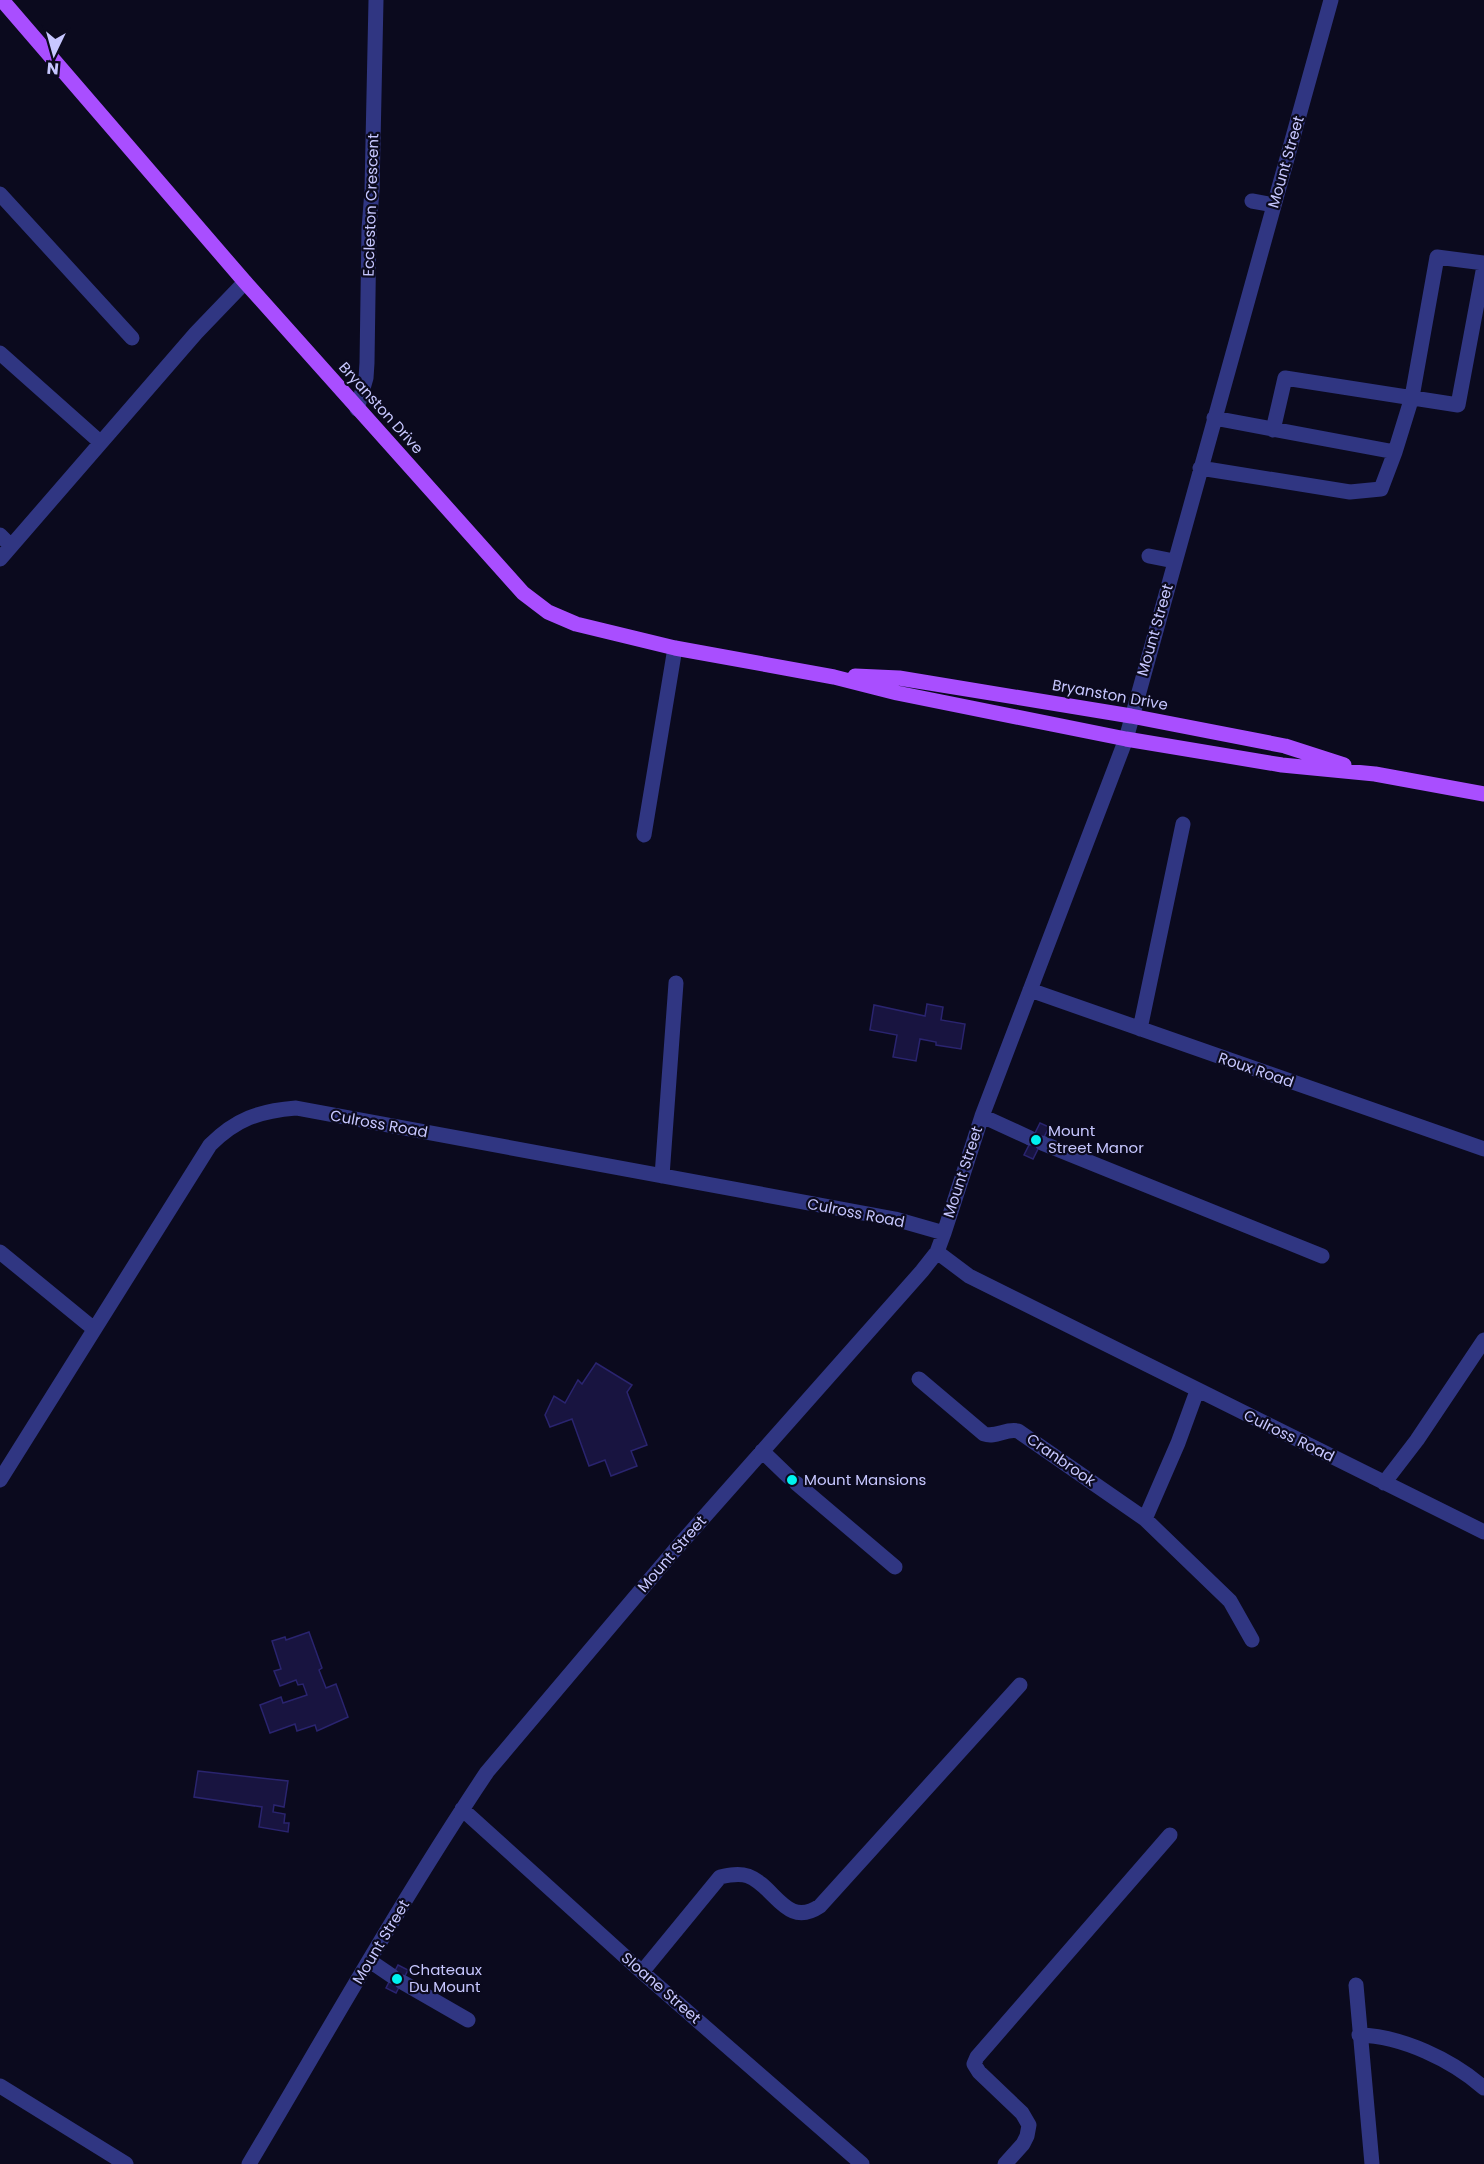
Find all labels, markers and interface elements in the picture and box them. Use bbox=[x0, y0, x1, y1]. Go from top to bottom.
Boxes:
north arrow bbox=[24, 24, 84, 84]
text: N bbox=[46, 56, 60, 80]
street label: Mount Street bbox=[1262, 113, 1309, 210]
street label: Eccleston Crescent bbox=[358, 133, 383, 277]
street label: Bryanston Drive bbox=[334, 357, 428, 458]
street label: Mount Street bbox=[1131, 581, 1178, 678]
street label: Bryanston Drive bbox=[1051, 674, 1170, 715]
street label: Roux Road bbox=[1216, 1047, 1297, 1092]
street label: Culross Road bbox=[329, 1105, 430, 1142]
place label: Mount Street Manor bbox=[1048, 1120, 1144, 1158]
street label: Mount Street bbox=[938, 1123, 987, 1220]
marker: Mount Street Manor bbox=[1029, 1133, 1043, 1147]
street label: Culross Road bbox=[806, 1193, 907, 1232]
street label: Culross Road bbox=[1240, 1404, 1338, 1467]
street label: Cranbrook bbox=[1023, 1428, 1100, 1491]
place label: Mount Mansions bbox=[804, 1469, 927, 1490]
marker: Mount Mansions bbox=[785, 1473, 799, 1487]
street label: Mount Street bbox=[632, 1511, 711, 1596]
street label: Mount Street bbox=[347, 1896, 414, 1988]
street label: Sloane Street bbox=[617, 1947, 706, 2028]
place label: Chateaux Du Mount bbox=[409, 1959, 482, 1997]
marker: Chateaux Du Mount bbox=[390, 1972, 404, 1986]

